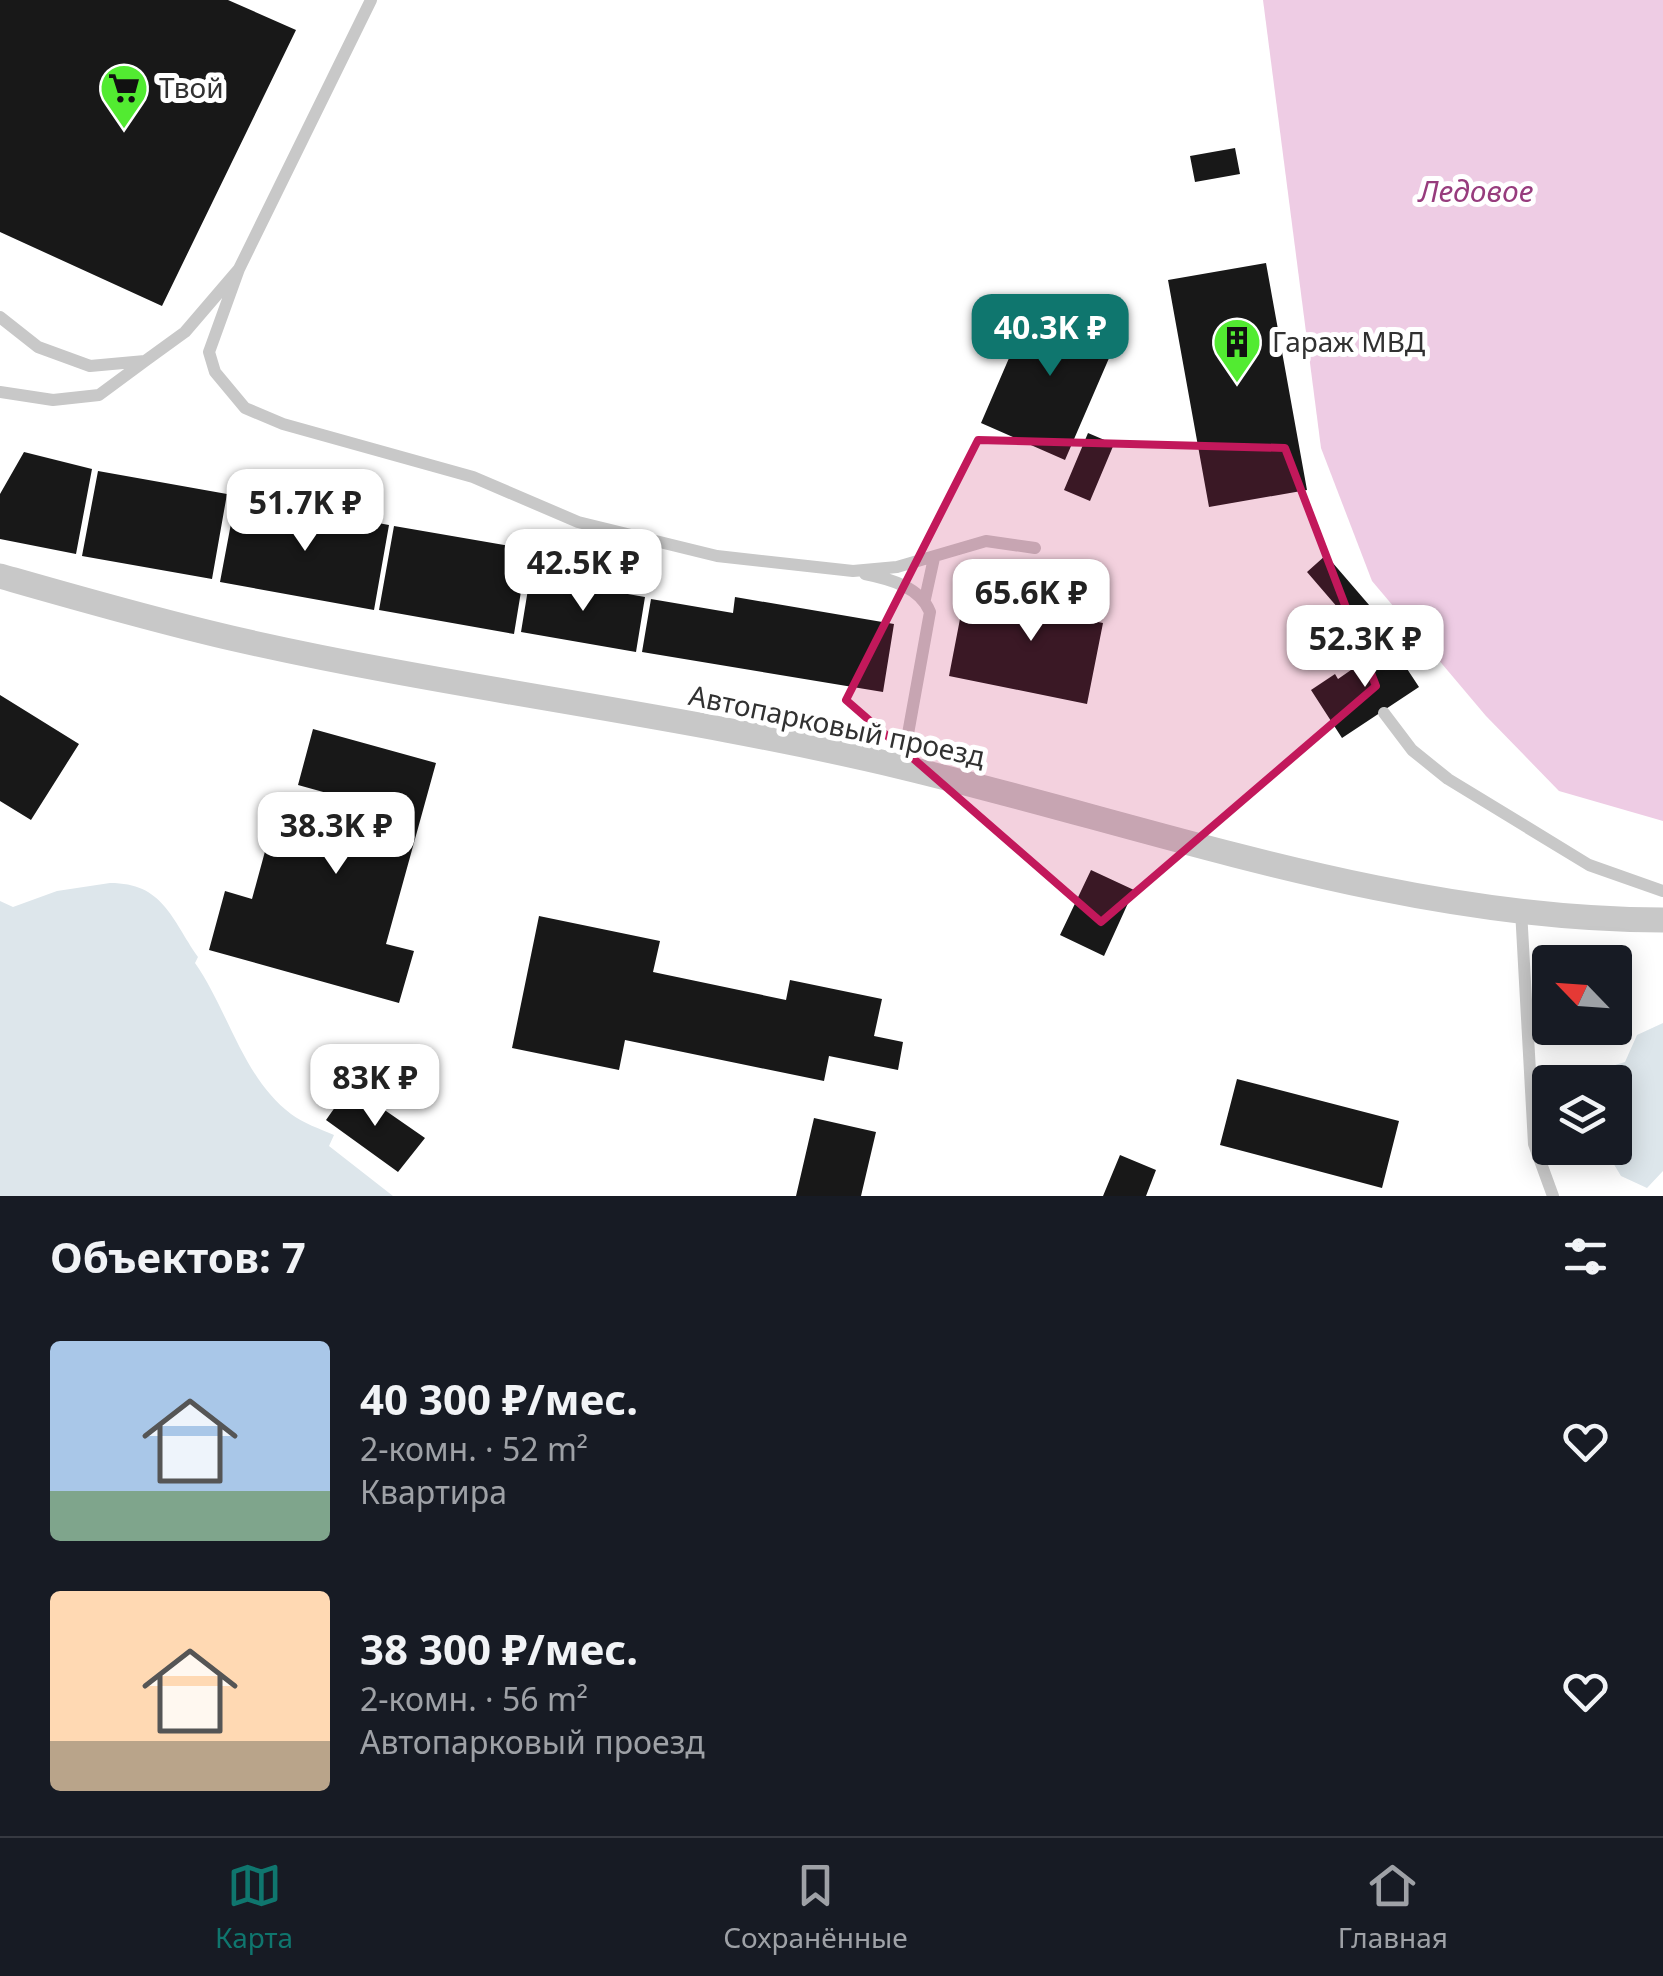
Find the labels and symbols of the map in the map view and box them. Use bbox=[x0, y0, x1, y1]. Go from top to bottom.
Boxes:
supermarket icon: Твой bbox=[98, 62, 150, 130]
place label: Твой bbox=[159, 68, 224, 106]
water label: Ледовое bbox=[1416, 170, 1534, 211]
pin: 40.3K ₽ bbox=[958, 294, 1142, 379]
building icon: Гараж МВД bbox=[1211, 316, 1263, 384]
place label: Гараж МВД bbox=[1272, 322, 1426, 360]
pin: 51.7K ₽ bbox=[213, 469, 397, 554]
pin: 42.5K ₽ bbox=[491, 529, 675, 614]
pin: 65.6K ₽ bbox=[939, 559, 1123, 644]
pin: 52.3K ₽ bbox=[1273, 605, 1457, 690]
street label: Автопарковый проезд bbox=[686, 675, 989, 775]
pin: 38.3K ₽ bbox=[244, 792, 428, 877]
north arrow bbox=[1532, 945, 1632, 1045]
pin: 83K ₽ bbox=[305, 1044, 445, 1129]

